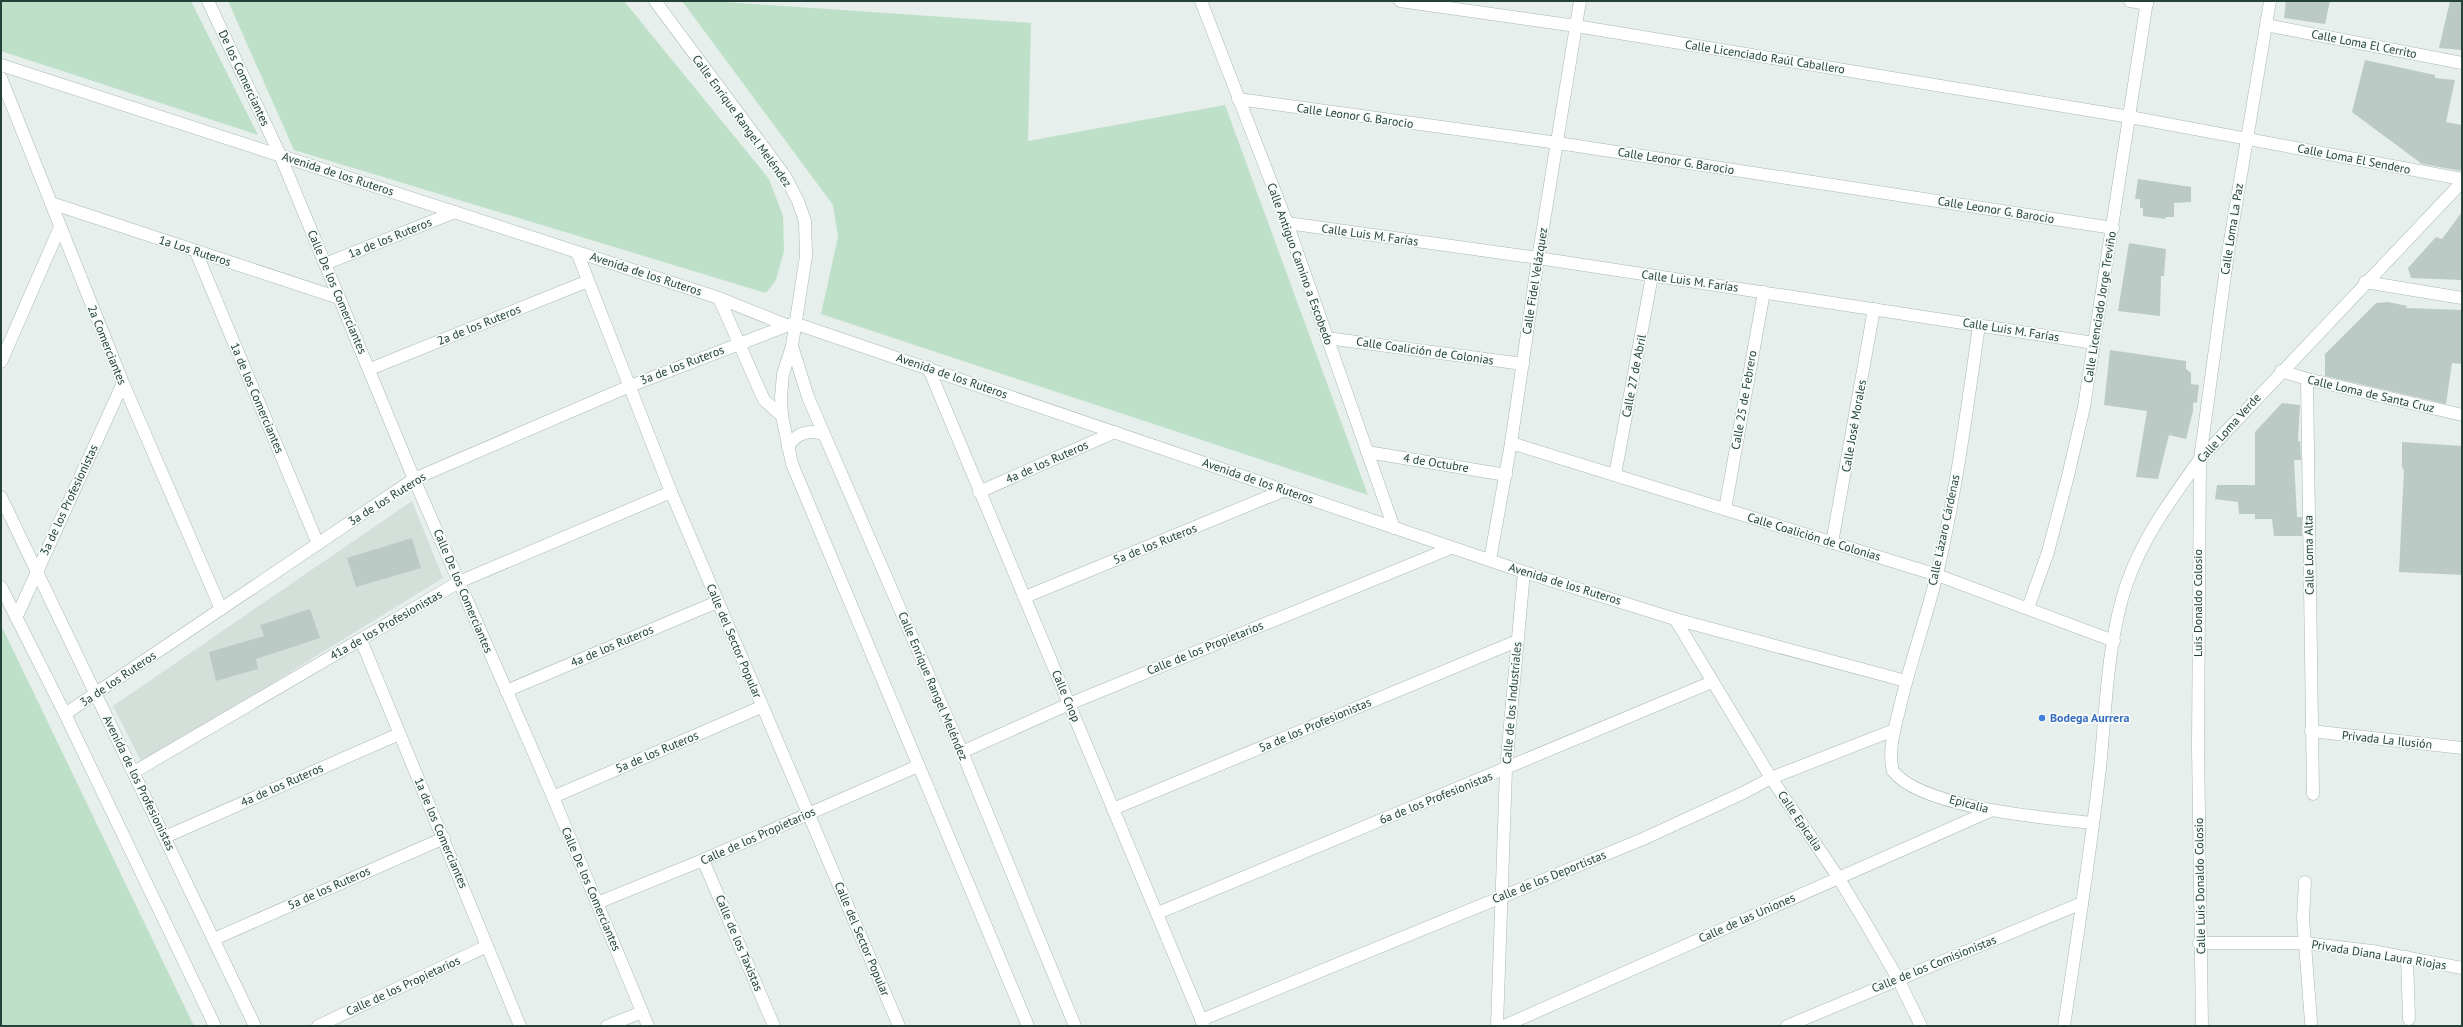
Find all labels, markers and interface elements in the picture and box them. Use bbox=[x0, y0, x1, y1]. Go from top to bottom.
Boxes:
street label: Calle Loma El Cerrito bbox=[2310, 26, 2418, 61]
street label: De los Comerciantes bbox=[216, 27, 273, 128]
street label: Calle Licenciado Raúl Caballero bbox=[1684, 36, 1846, 77]
street label: Calle Enrique Rangel Meléndez bbox=[689, 52, 795, 190]
street label: Calle Leonor G. Barocio bbox=[1296, 100, 1414, 131]
street label: Calle Loma El Sendero bbox=[2296, 140, 2412, 177]
street label: Calle Leonor G. Barocio bbox=[1617, 144, 1735, 177]
street label: Avenida de los Ruteros bbox=[280, 148, 396, 199]
street label: Calle Antiguo Camino a Escobedo bbox=[1264, 181, 1337, 347]
street label: Calle Loma La Paz bbox=[2217, 182, 2246, 276]
street label: Calle Leonor G. Barocio bbox=[1937, 193, 2055, 226]
street label: 1a de los Ruteros bbox=[346, 214, 434, 261]
street label: Calle Luis M. Farías bbox=[1321, 220, 1419, 249]
street label: Calle Fidel Velázquez bbox=[1519, 226, 1550, 336]
street label: Calle De los Comerciantes bbox=[305, 228, 370, 356]
street label: Calle Licenciado Jorge Treviño bbox=[2080, 230, 2119, 384]
street label: 1a Los Ruteros bbox=[157, 232, 233, 269]
street label: Avenida de los Ruteros bbox=[588, 248, 704, 299]
street label: Calle Luis M. Farías bbox=[1641, 266, 1739, 295]
street label: 2a de los Ruteros bbox=[435, 301, 523, 348]
street label: 2a Comerciantes bbox=[85, 303, 130, 387]
street label: Calle Luis M. Farías bbox=[1962, 314, 2060, 345]
street label: Calle Coalición de Colonias bbox=[1355, 333, 1495, 368]
street label: Calle 27 de Abril bbox=[1618, 333, 1649, 419]
street label: 1a de los Comerciantes bbox=[227, 340, 288, 455]
street label: 3a de los Ruteros bbox=[638, 342, 726, 387]
street label: Avenida de los Ruteros bbox=[895, 349, 1010, 402]
street label: Calle 25 de Febrero bbox=[1727, 349, 1760, 451]
street label: Calle Loma de Santa Cruz bbox=[2306, 372, 2436, 415]
street label: Calle José Morales bbox=[1838, 378, 1869, 473]
street label: Calle Loma Verde bbox=[2194, 390, 2264, 465]
street label: 4a de los Ruteros bbox=[1003, 437, 1090, 486]
street label: 3a de los Profesionistas bbox=[36, 442, 101, 558]
street label: 4 de Octubre bbox=[1402, 450, 1470, 475]
street label: Avenida de los Ruteros bbox=[1201, 454, 1316, 507]
street label: 3a de los Ruteros bbox=[345, 469, 428, 528]
street label: Calle Lázaro Cárdenas bbox=[1924, 473, 1963, 587]
street label: Calle Coalición de Colonias bbox=[1746, 509, 1883, 564]
street label: Calle Loma Alta bbox=[2300, 515, 2317, 595]
street label: 5a de los Ruteros bbox=[1111, 520, 1199, 567]
street label: Calle De los Comerciantes bbox=[431, 527, 496, 655]
street label: Luis Donaldo Colosio bbox=[2190, 549, 2205, 657]
street label: Avenida de los Ruteros bbox=[1507, 559, 1623, 608]
street label: Calle del Sector Popular bbox=[704, 581, 765, 700]
street label: 41a de los Profesionistas bbox=[327, 586, 445, 663]
street label: Calle Enrique Rangel Meléndez bbox=[895, 609, 972, 762]
street label: Calle de los Propietarios bbox=[1144, 617, 1265, 678]
street label: 4a de los Ruteros bbox=[568, 621, 656, 670]
street label: Calle de los Industriales bbox=[1499, 641, 1524, 765]
street label: 3a de los Ruteros bbox=[77, 648, 159, 710]
street label: Calle Cnop bbox=[1049, 668, 1084, 724]
street label: 5a de los Profesionistas bbox=[1256, 694, 1373, 755]
place label: Bodega Aurrera bbox=[2050, 710, 2129, 725]
street label: Avenida de los Profesionistas bbox=[100, 713, 179, 853]
marker: Bodega Aurrera bbox=[2037, 713, 2047, 723]
street label: 5a de los Ruteros bbox=[613, 727, 701, 776]
street label: Privada La Ilusión bbox=[2341, 727, 2433, 752]
street label: 4a de los Ruteros bbox=[238, 760, 325, 809]
street label: 6a de los Profesionistas bbox=[1377, 768, 1495, 827]
street label: 1a de los Comerciantes bbox=[411, 775, 472, 890]
street label: Calle Epicalia bbox=[1775, 788, 1826, 854]
street label: Epicalia bbox=[1948, 791, 1991, 816]
street label: Calle de los Propietarios bbox=[698, 803, 818, 868]
street label: Calle Luis Donaldo Colosio bbox=[2191, 818, 2208, 954]
street label: Calle De los Comerciantes bbox=[559, 825, 624, 953]
street label: Calle de los Deportistas bbox=[1490, 847, 1608, 906]
street label: 5a de los Ruteros bbox=[285, 863, 372, 912]
street label: Calle del Sector Popular bbox=[832, 879, 893, 998]
street label: Calle de las Uniones bbox=[1696, 890, 1797, 946]
street label: Calle de los Taxistas bbox=[712, 892, 767, 993]
street label: Calle de los Comisionistas bbox=[1869, 932, 1998, 995]
street label: Privada Diana Laura Riojas bbox=[2311, 936, 2448, 973]
street label: Calle de los Propietarios bbox=[343, 952, 462, 1019]

